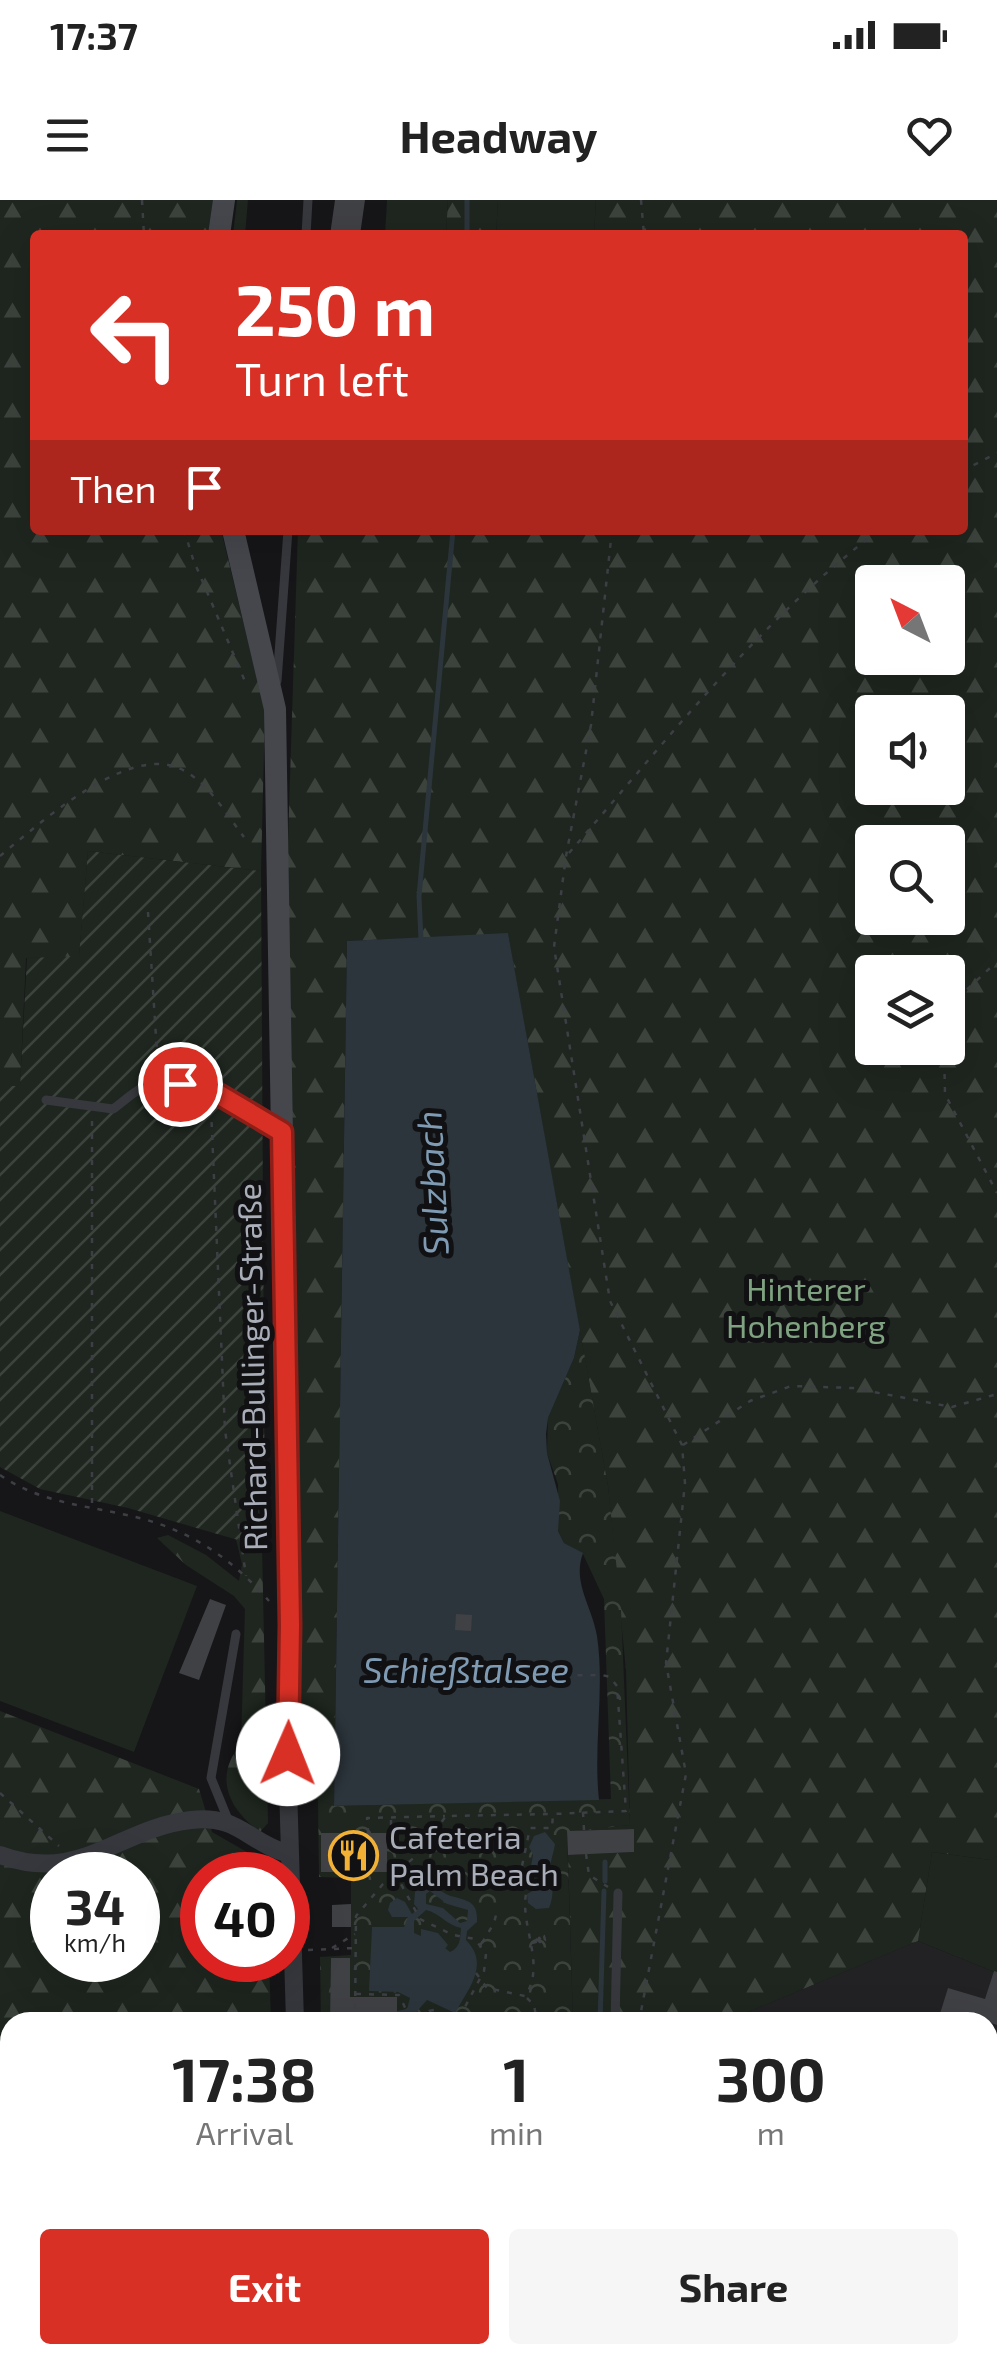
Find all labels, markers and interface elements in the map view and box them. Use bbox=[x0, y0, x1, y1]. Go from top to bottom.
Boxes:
text: 17:37 bbox=[50, 12, 138, 58]
icon: menu bbox=[40, 108, 95, 163]
text: Headway bbox=[400, 108, 597, 162]
icon: heart bbox=[902, 108, 957, 163]
text: 250 m bbox=[235, 266, 435, 350]
icon: left bbox=[70, 270, 200, 400]
text: Turn left bbox=[235, 351, 409, 405]
icon: arrive bbox=[177, 460, 232, 515]
text: Then bbox=[70, 465, 157, 511]
north arrow bbox=[855, 565, 965, 675]
map controls bbox=[855, 565, 965, 1065]
button: sound bbox=[855, 695, 965, 805]
button: search bbox=[855, 825, 965, 935]
button: layers bbox=[855, 955, 965, 1065]
pin bbox=[138, 1042, 223, 1127]
icon: arrive bbox=[153, 1057, 208, 1112]
water label: Sulzbach bbox=[406, 1110, 456, 1256]
street label: Richard-Bullinger-Straße bbox=[229, 1183, 273, 1551]
park label: Hinterer Hohenberg bbox=[726, 1269, 886, 1344]
water label: Schießtalsee bbox=[363, 1648, 569, 1690]
position arrow bbox=[236, 1702, 340, 1806]
place label: Cafeteria Palm Beach bbox=[389, 1817, 559, 1892]
restaurant icon: Cafeteria Palm Beach bbox=[328, 1830, 380, 1882]
speed limit sign: 40 bbox=[180, 1852, 310, 1982]
text: 34 bbox=[65, 1875, 125, 1935]
text: km/h bbox=[64, 1927, 126, 1957]
text: 17:38 bbox=[172, 2042, 317, 2114]
text: 1 bbox=[503, 2042, 529, 2114]
text: 300 bbox=[716, 2042, 826, 2114]
text: Arrival bbox=[196, 2113, 293, 2151]
text: min bbox=[489, 2113, 544, 2151]
text: m bbox=[757, 2113, 785, 2151]
button: Exit bbox=[40, 2229, 489, 2344]
button: Share bbox=[509, 2229, 958, 2344]

